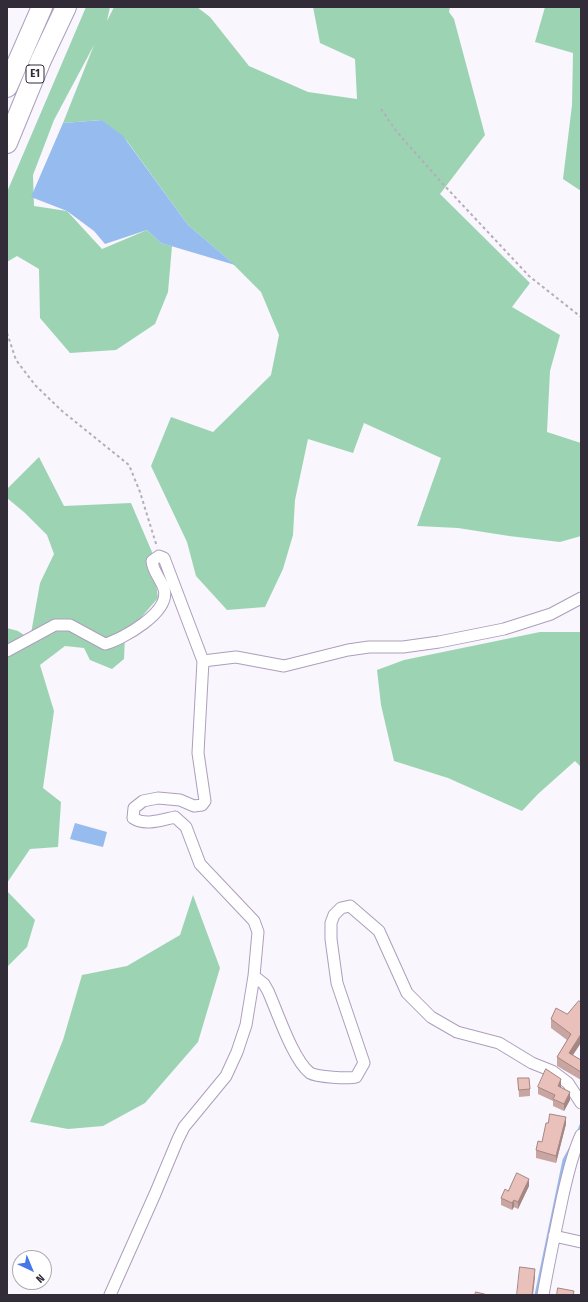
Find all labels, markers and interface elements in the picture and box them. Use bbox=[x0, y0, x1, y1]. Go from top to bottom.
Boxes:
road number: E1 bbox=[26, 65, 44, 83]
north arrow bbox=[12, 1250, 52, 1290]
text: N bbox=[33, 1271, 47, 1285]

